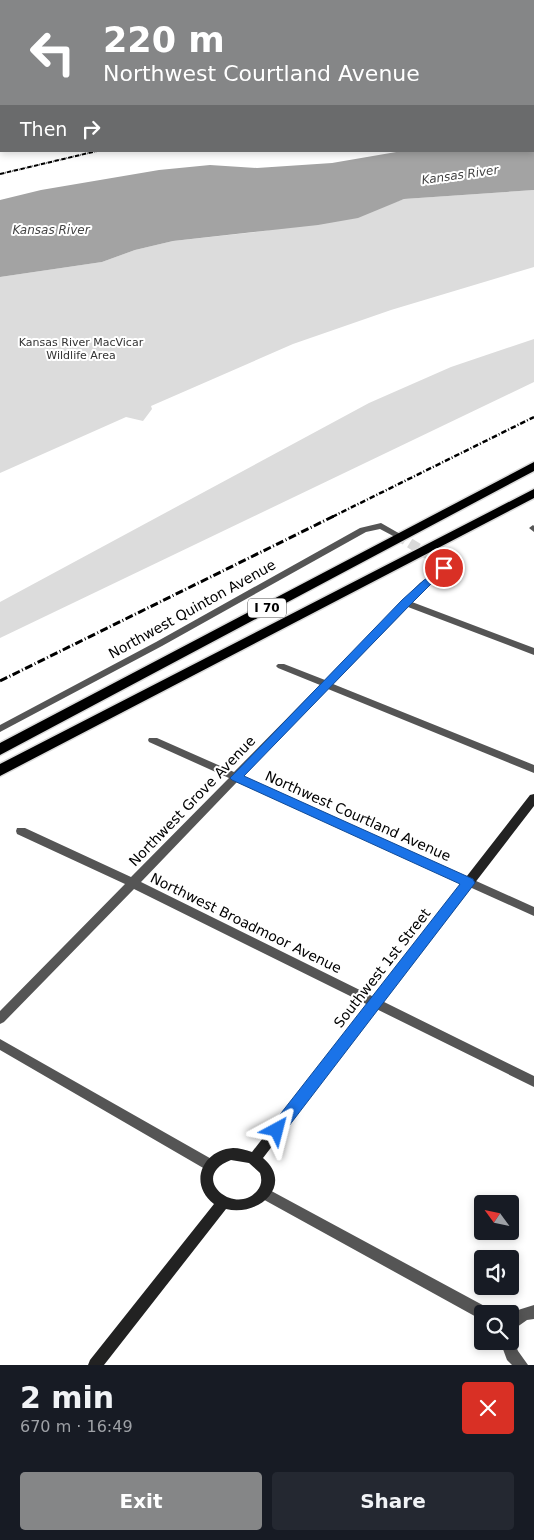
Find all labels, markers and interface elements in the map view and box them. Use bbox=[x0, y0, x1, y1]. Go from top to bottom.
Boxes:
icon: left bbox=[20, 20, 85, 85]
text: 220 m bbox=[103, 20, 225, 60]
text: Northwest Courtland Avenue bbox=[103, 61, 420, 86]
icon: right bbox=[77, 115, 105, 143]
text: Then bbox=[20, 118, 67, 140]
water label: Kansas River bbox=[421, 163, 500, 187]
water label: Kansas River bbox=[12, 223, 91, 237]
park label: Kansas River MacVicar Wildlife Area bbox=[19, 336, 144, 362]
pin bbox=[423, 547, 465, 589]
icon: arrive bbox=[430, 554, 458, 582]
street label: Northwest Quinton Avenue bbox=[106, 556, 278, 662]
road number: I 70 bbox=[248, 598, 286, 618]
street label: Northwest Grove Avenue bbox=[126, 733, 258, 869]
street label: Northwest Courtland Avenue bbox=[263, 768, 453, 864]
street label: Northwest Broadmoor Avenue bbox=[148, 870, 344, 976]
street label: Southwest 1st Street bbox=[331, 905, 434, 1031]
position arrow bbox=[250, 1103, 302, 1155]
north arrow bbox=[474, 1195, 519, 1240]
map controls bbox=[474, 1195, 519, 1350]
button: sound bbox=[474, 1250, 519, 1295]
button: search bbox=[474, 1305, 519, 1350]
text: 2 min bbox=[20, 1380, 114, 1415]
button: close bbox=[462, 1382, 514, 1434]
text: 670 m · 16:49 bbox=[20, 1417, 133, 1436]
button: Exit bbox=[20, 1472, 262, 1530]
button: Share bbox=[272, 1472, 514, 1530]

